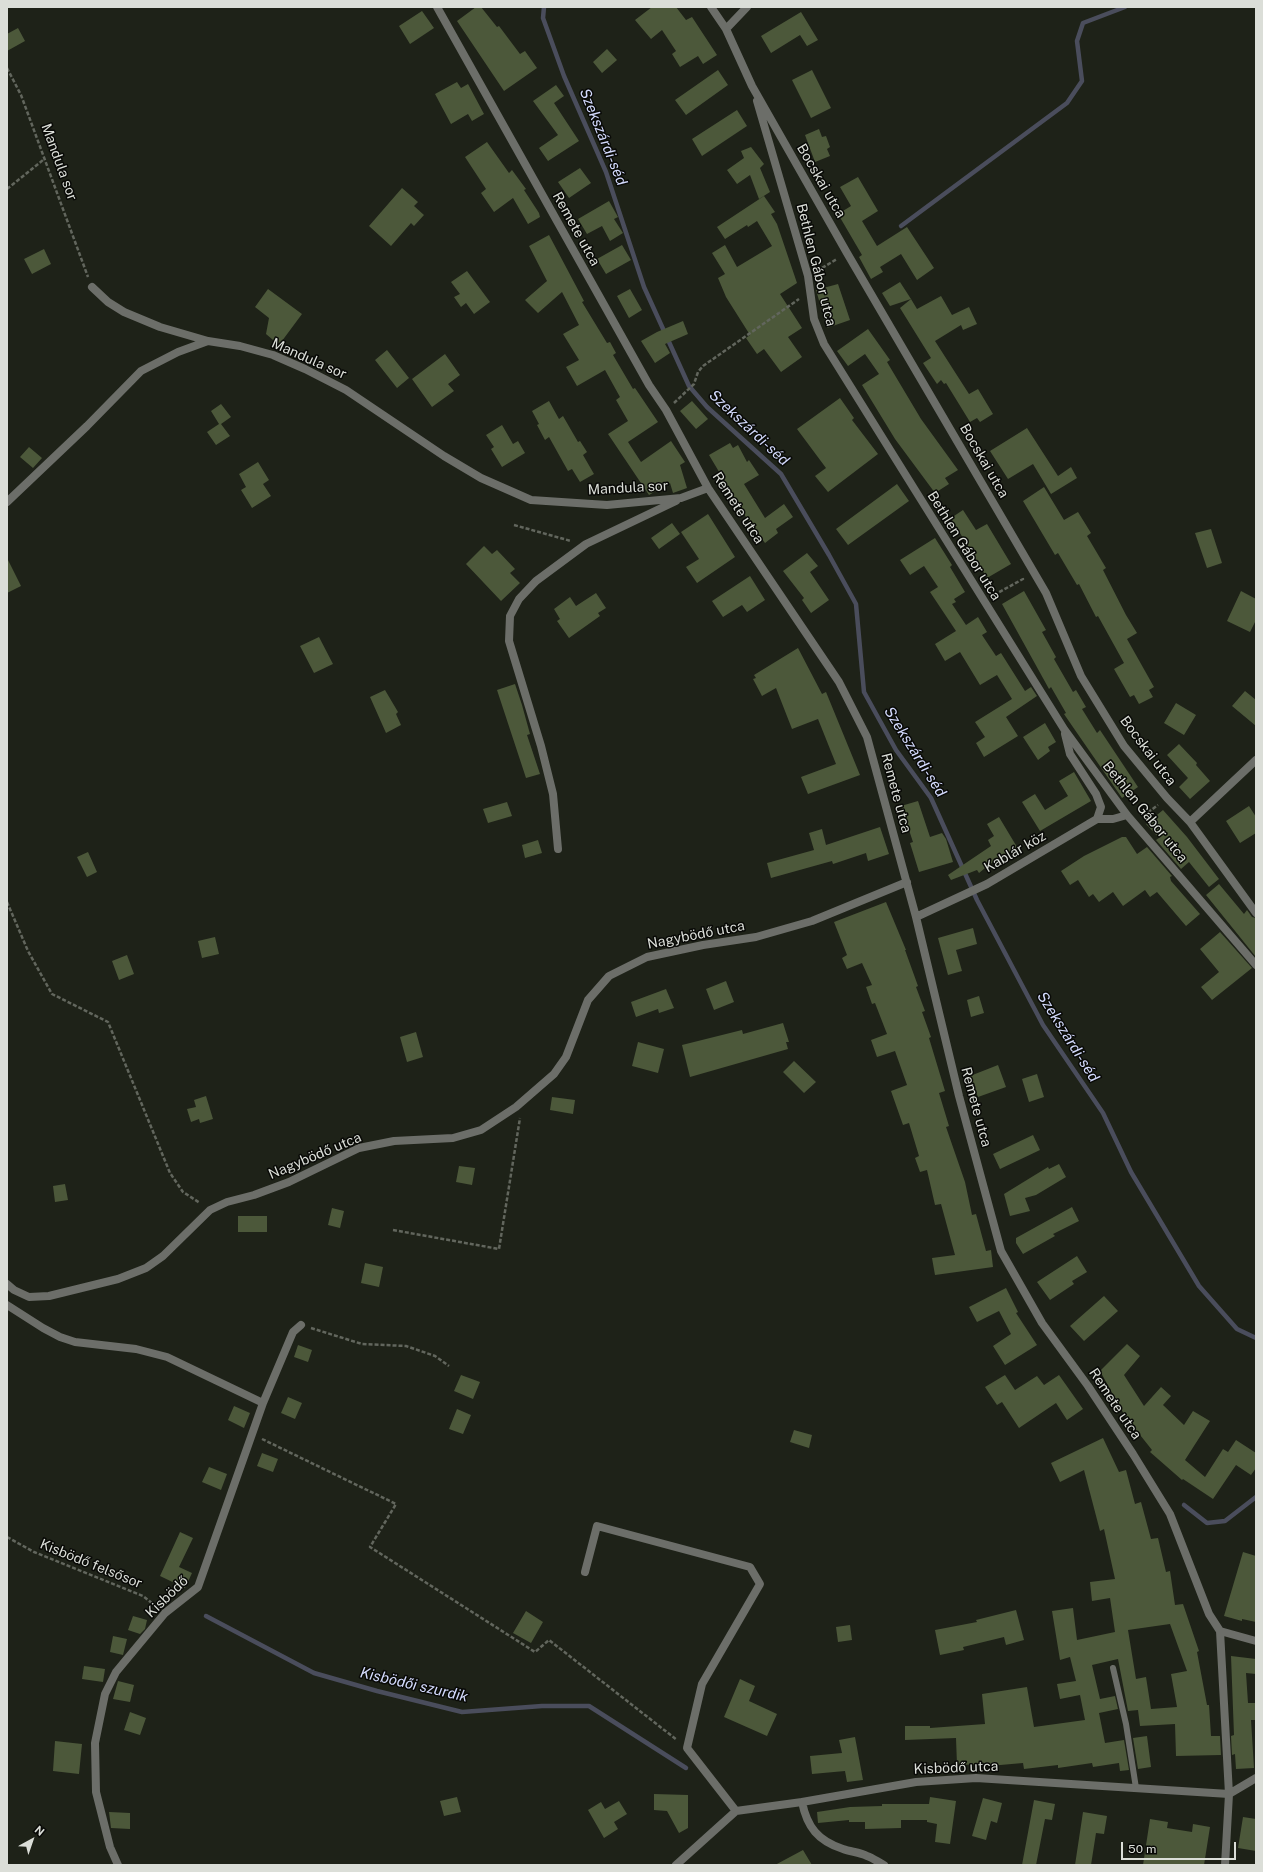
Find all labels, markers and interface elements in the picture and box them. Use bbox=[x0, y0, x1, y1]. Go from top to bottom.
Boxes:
water label: Szekszárdi-séd bbox=[575, 86, 631, 188]
street label: Mandula sor bbox=[37, 121, 81, 203]
street label: Bocskai utca bbox=[793, 141, 849, 221]
street label: Remete utca bbox=[549, 189, 603, 269]
street label: Bethlen Gábor utca bbox=[793, 202, 839, 328]
street label: Mandula sor bbox=[269, 335, 349, 383]
water label: Szekszárdi-séd bbox=[705, 386, 793, 470]
street label: Bocskai utca bbox=[956, 421, 1012, 501]
street label: Remete utca bbox=[709, 469, 767, 547]
street label: Mandula sor bbox=[587, 478, 669, 498]
street label: Bethlen Gábor utca bbox=[924, 488, 1004, 604]
water label: Szekszárdi-séd bbox=[880, 704, 950, 800]
street label: Bocskai utca bbox=[1116, 713, 1180, 789]
street label: Remete utca bbox=[877, 751, 915, 835]
street label: Bethlen Gábor utca bbox=[1099, 758, 1191, 866]
street label: Kablár köz bbox=[981, 828, 1049, 876]
street label: Nagybödő utca bbox=[646, 917, 746, 953]
water label: Szekszárdi-séd bbox=[1033, 989, 1103, 1085]
street label: Remete utca bbox=[957, 1065, 995, 1149]
street label: Nagybödő utca bbox=[266, 1129, 364, 1183]
street label: Remete utca bbox=[1085, 1365, 1145, 1443]
street label: Kisbödő felsősor bbox=[37, 1536, 145, 1592]
street label: Kisbödő bbox=[142, 1573, 192, 1621]
water label: Kisbödői szurdik bbox=[358, 1664, 470, 1706]
street label: Kisbödő utca bbox=[913, 1758, 999, 1778]
north arrow bbox=[12, 1820, 52, 1860]
text: N bbox=[33, 1823, 47, 1838]
scale bar bbox=[1123, 1834, 1238, 1860]
text: 50 m bbox=[1128, 1842, 1156, 1856]

